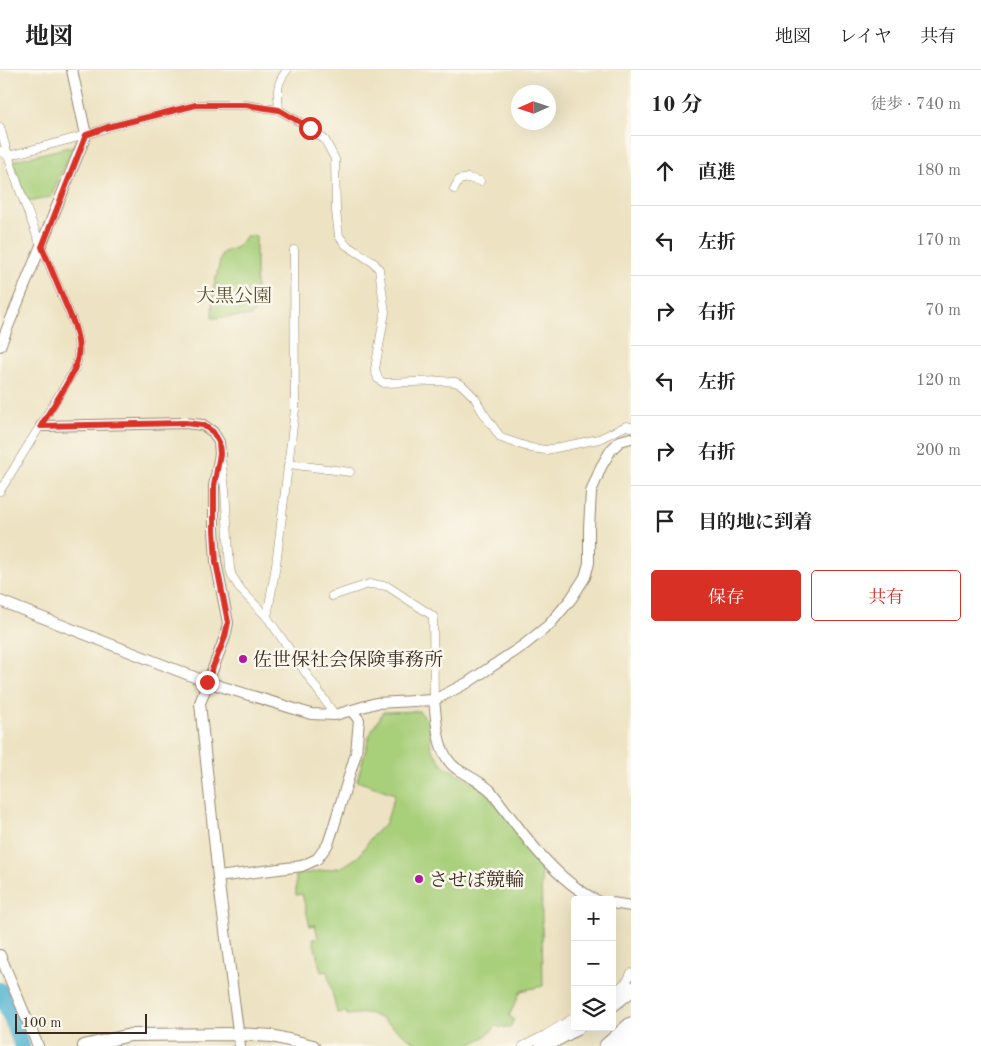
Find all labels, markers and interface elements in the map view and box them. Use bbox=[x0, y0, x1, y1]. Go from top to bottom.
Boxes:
text: 地図 bbox=[25, 26, 73, 50]
text: 地図 bbox=[775, 28, 811, 46]
text: レイヤ bbox=[839, 28, 892, 46]
text: 共有 bbox=[920, 28, 956, 46]
north arrow bbox=[511, 85, 556, 130]
text: 10 分 bbox=[651, 95, 702, 116]
text: 徒歩 · 740 m bbox=[871, 97, 961, 113]
route start bbox=[299, 117, 322, 140]
icon: ahead bbox=[651, 157, 679, 185]
text: 180 m bbox=[916, 163, 961, 179]
text: 直進 bbox=[698, 164, 736, 183]
icon: left bbox=[651, 227, 679, 255]
text: 170 m bbox=[916, 233, 961, 249]
text: 左折 bbox=[698, 234, 736, 253]
park label: 大黒公園 bbox=[196, 285, 272, 307]
icon: right bbox=[651, 297, 679, 325]
text: 70 m bbox=[925, 303, 961, 319]
text: 右折 bbox=[698, 304, 736, 323]
icon: left bbox=[651, 367, 679, 395]
text: 120 m bbox=[916, 373, 961, 389]
text: 左折 bbox=[698, 374, 736, 393]
icon: right bbox=[651, 437, 679, 465]
text: 200 m bbox=[916, 443, 961, 459]
text: 右折 bbox=[698, 444, 736, 463]
icon: arrive bbox=[651, 507, 679, 535]
text: 目的地に到着 bbox=[698, 514, 812, 533]
button: 保存 bbox=[651, 570, 801, 621]
button: 共有 bbox=[811, 570, 961, 621]
place label: 佐世保社会保険事務所 bbox=[253, 649, 443, 671]
marker: 佐世保社会保険事務所 bbox=[237, 653, 249, 665]
route end bbox=[196, 671, 219, 694]
place label: させぼ競輪 bbox=[429, 869, 524, 891]
marker: させぼ競輪 bbox=[413, 873, 425, 885]
map controls bbox=[571, 896, 616, 1031]
button: + bbox=[571, 896, 616, 941]
button: − bbox=[571, 941, 616, 986]
button: layers bbox=[571, 986, 616, 1031]
scale bar bbox=[15, 1011, 148, 1034]
text: 100 m bbox=[22, 1016, 61, 1030]

